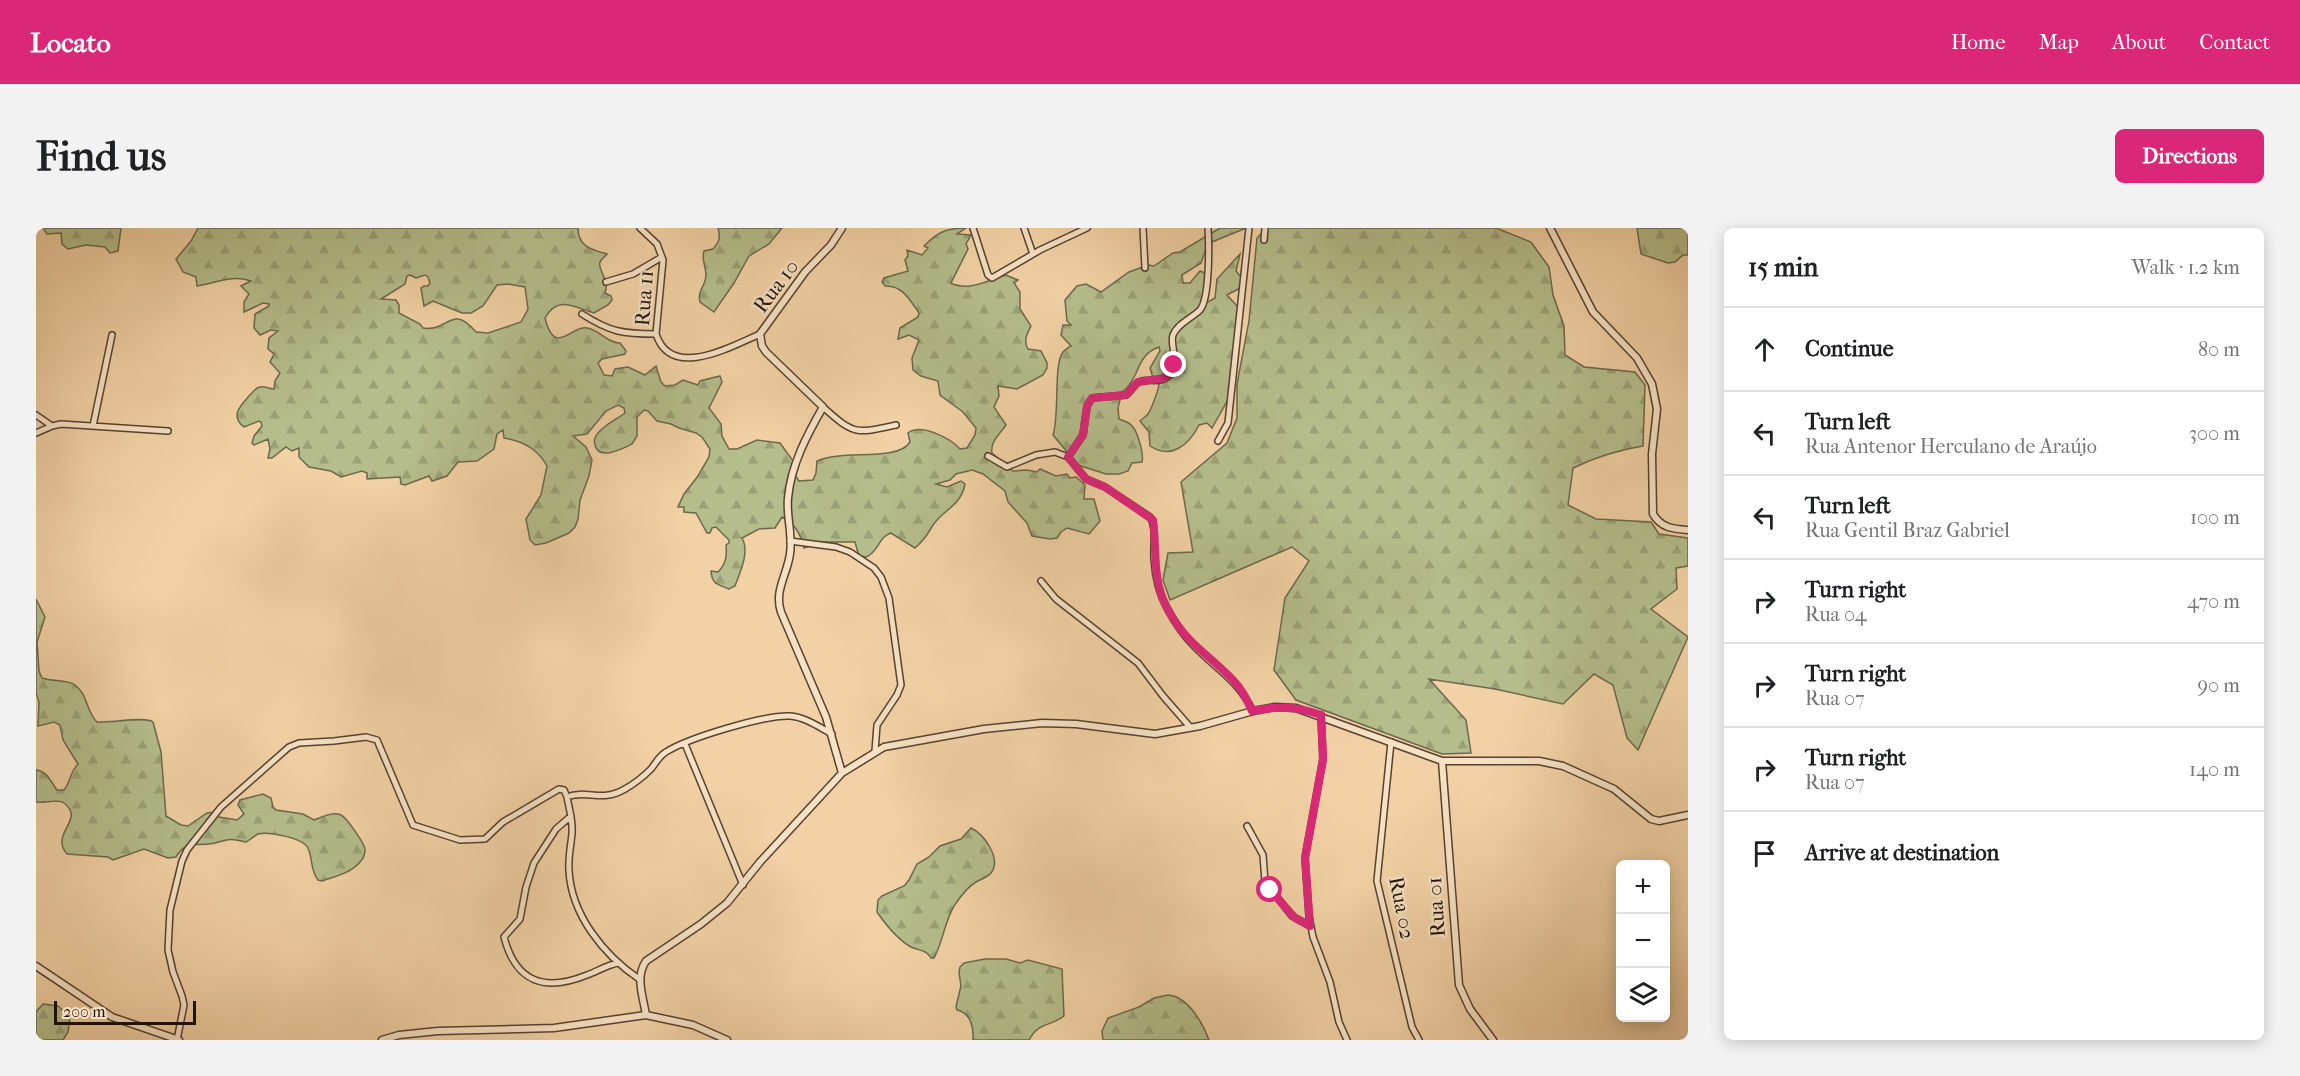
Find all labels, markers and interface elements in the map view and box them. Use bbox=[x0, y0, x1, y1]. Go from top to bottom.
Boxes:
text: Locato bbox=[30, 26, 111, 59]
text: Home bbox=[1951, 30, 2006, 54]
text: Map bbox=[2039, 30, 2079, 54]
text: About bbox=[2112, 30, 2166, 54]
text: Contact bbox=[2199, 30, 2270, 54]
button: Directions bbox=[2115, 129, 2264, 183]
text: Find us bbox=[36, 132, 166, 181]
text: 15 min bbox=[1748, 252, 1818, 283]
street label: Rua 10 bbox=[748, 255, 804, 317]
text: Walk · 1.2 km bbox=[2132, 256, 2240, 279]
street label: Rua 11 bbox=[630, 269, 658, 327]
icon: ahead bbox=[1748, 333, 1781, 366]
text: Continue bbox=[1805, 336, 1894, 362]
text: 80 m bbox=[2198, 338, 2240, 361]
route end bbox=[1160, 351, 1186, 377]
text: Turn left bbox=[1805, 409, 1891, 435]
icon: left bbox=[1748, 417, 1781, 450]
text: 300 m bbox=[2189, 422, 2240, 445]
text: Rua Antenor Herculano de Araújo bbox=[1805, 435, 2097, 458]
text: Turn left bbox=[1805, 493, 1891, 519]
icon: left bbox=[1748, 501, 1781, 534]
text: 100 m bbox=[2190, 506, 2240, 529]
text: Rua Gentil Braz Gabriel bbox=[1805, 519, 2010, 542]
text: Turn right bbox=[1805, 577, 1906, 603]
icon: right bbox=[1748, 585, 1781, 618]
text: 470 m bbox=[2187, 590, 2240, 613]
text: Rua 04 bbox=[1805, 603, 1867, 626]
text: Turn right bbox=[1805, 661, 1906, 687]
icon: right bbox=[1748, 669, 1781, 702]
text: 90 m bbox=[2198, 674, 2240, 697]
text: Rua 07 bbox=[1805, 687, 1865, 710]
text: Turn right bbox=[1805, 745, 1906, 771]
icon: right bbox=[1748, 753, 1781, 786]
text: 140 m bbox=[2189, 758, 2240, 781]
text: Rua 07 bbox=[1805, 771, 1865, 794]
icon: arrive bbox=[1748, 837, 1781, 870]
text: Arrive at destination bbox=[1805, 840, 1999, 866]
map controls bbox=[1616, 860, 1670, 1022]
button: + bbox=[1616, 860, 1670, 914]
street label: Rua 02 bbox=[1384, 875, 1420, 942]
route start bbox=[1256, 876, 1282, 902]
street label: Rua 01 bbox=[1422, 876, 1450, 938]
button: − bbox=[1616, 914, 1670, 968]
button: layers bbox=[1616, 968, 1670, 1022]
scale bar bbox=[54, 998, 196, 1026]
text: 200 m bbox=[63, 1002, 106, 1021]

